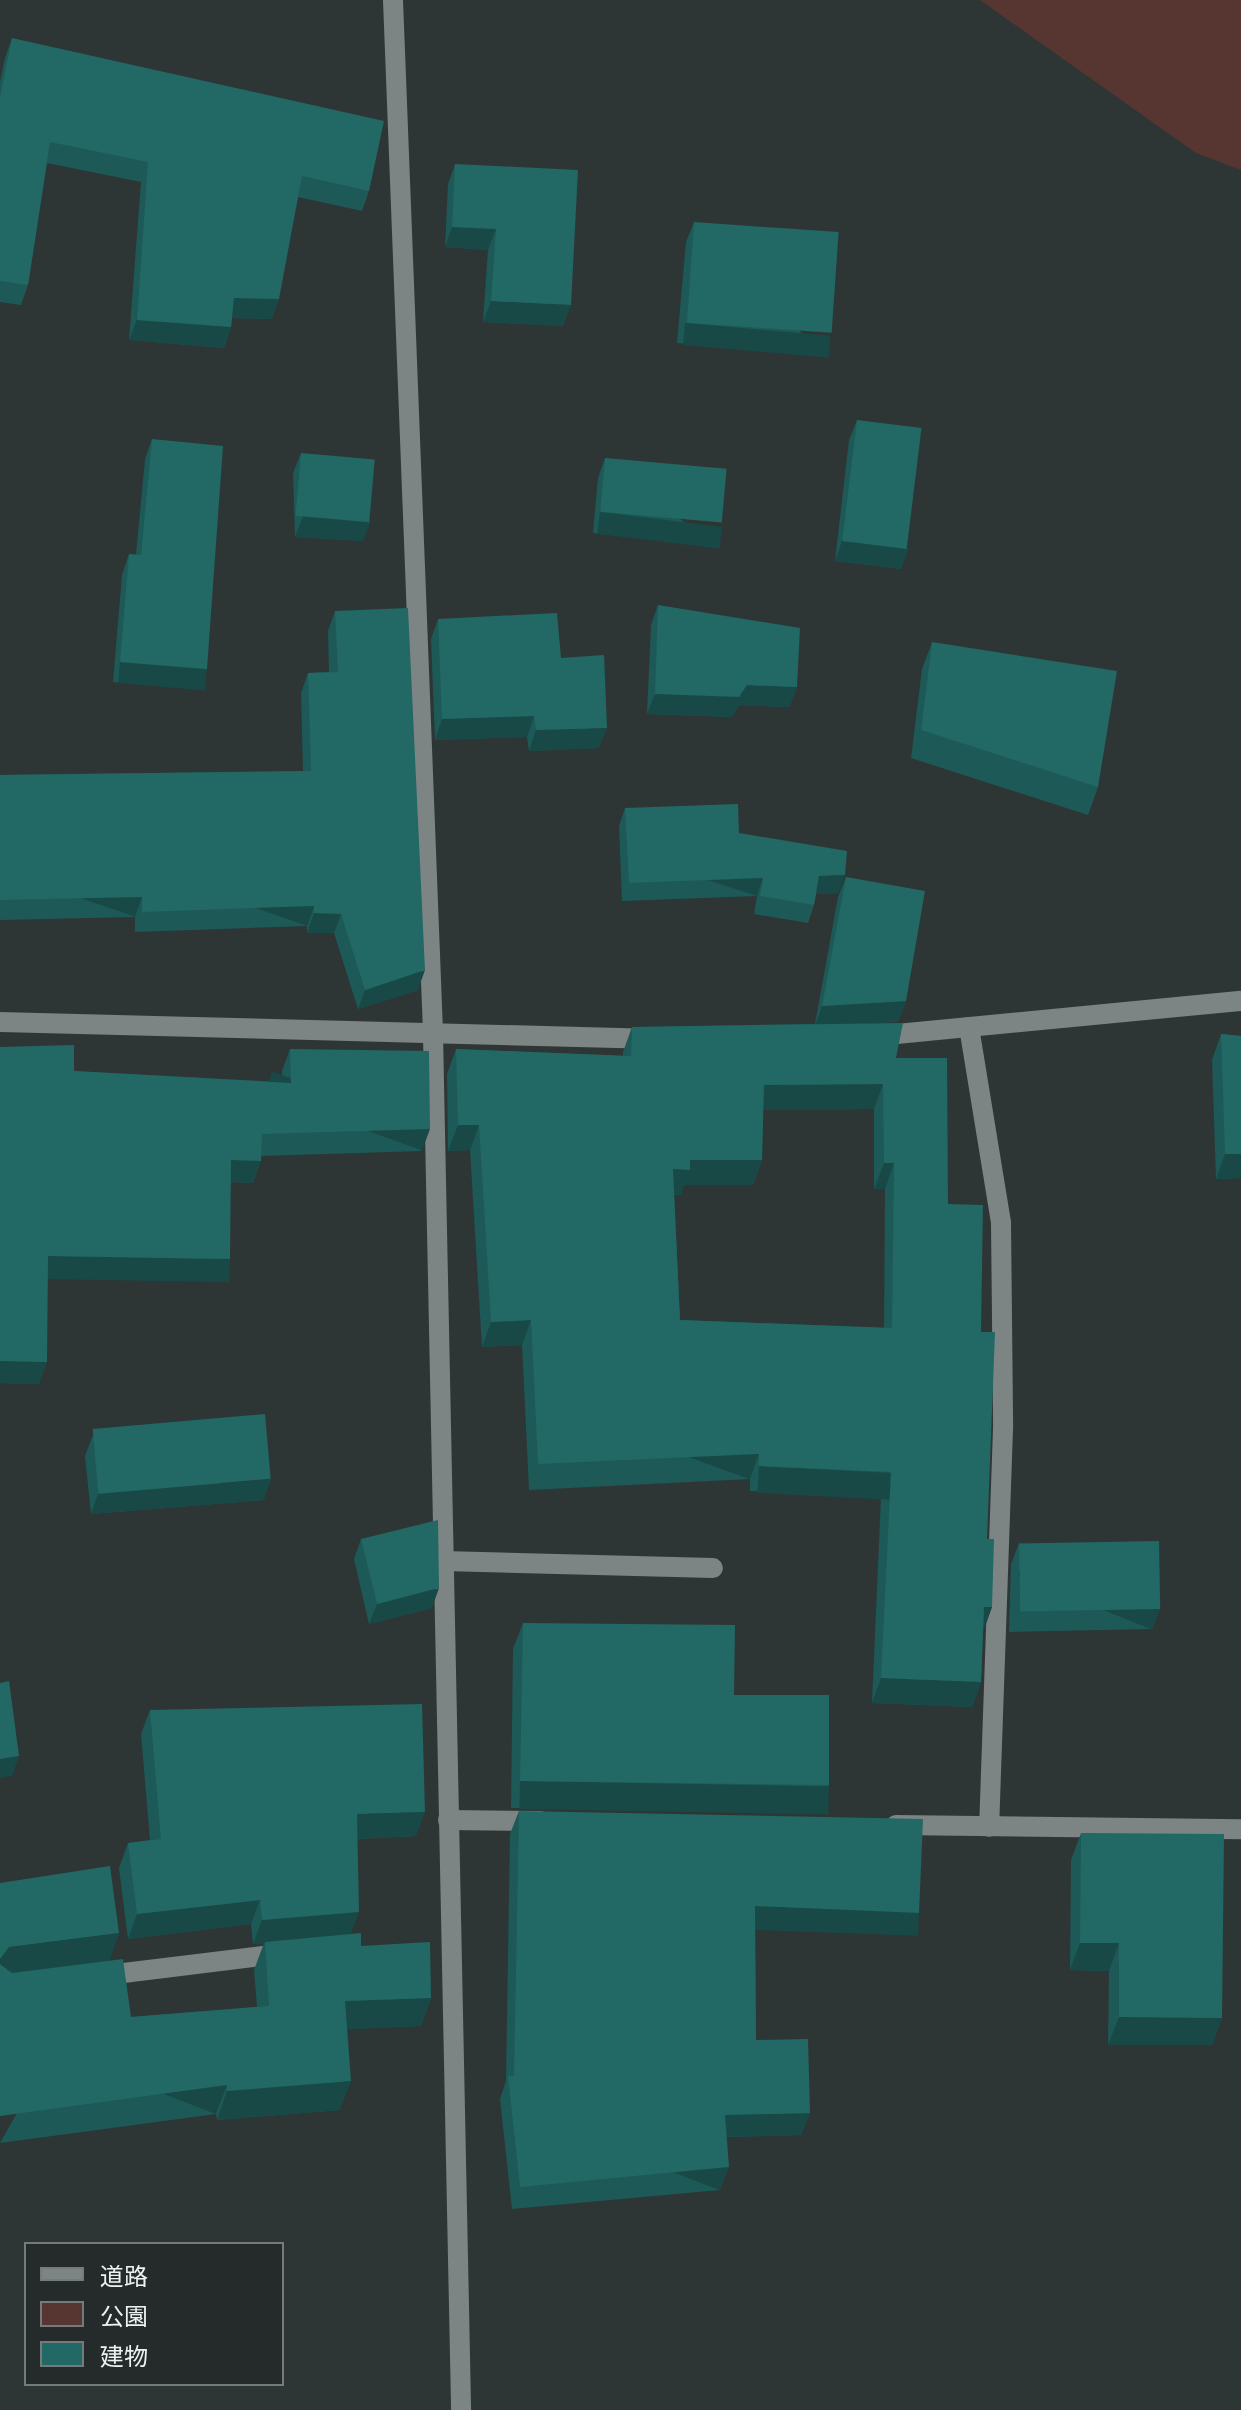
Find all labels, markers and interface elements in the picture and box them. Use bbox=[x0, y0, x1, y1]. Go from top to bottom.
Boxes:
legend bbox=[24, 2242, 284, 2386]
text: 道路 bbox=[100, 2261, 148, 2292]
text: 公園 bbox=[100, 2301, 148, 2332]
text: 建物 bbox=[100, 2341, 148, 2372]

